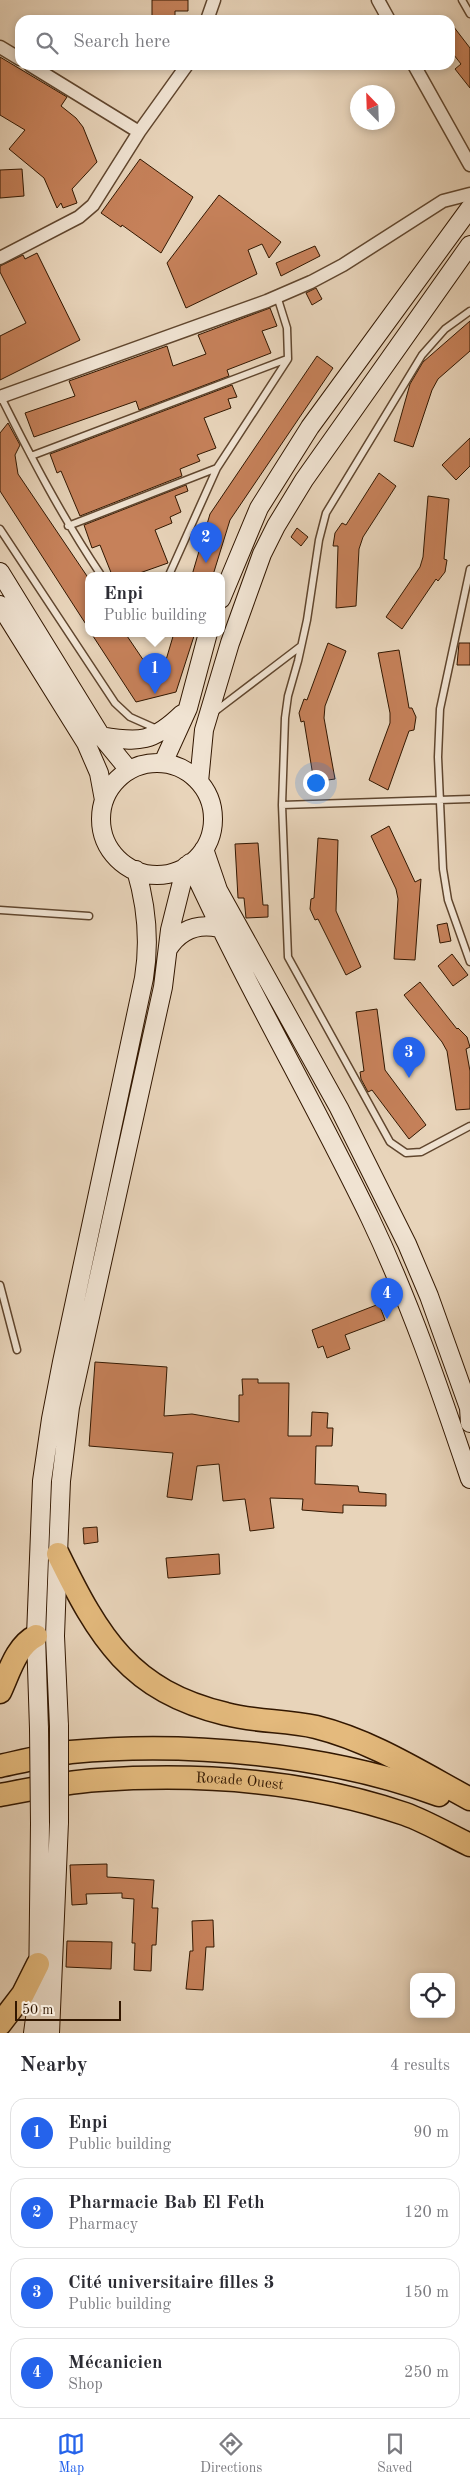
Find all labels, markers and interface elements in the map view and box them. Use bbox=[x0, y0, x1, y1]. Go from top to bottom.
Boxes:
search box bbox=[15, 15, 455, 70]
icon: search bbox=[33, 29, 61, 57]
text: Search here bbox=[73, 33, 170, 52]
north arrow bbox=[350, 85, 395, 130]
pin: 2 bbox=[190, 522, 222, 563]
popup bbox=[85, 572, 225, 637]
text: Enpi bbox=[103, 585, 143, 604]
text: Public building bbox=[103, 608, 207, 624]
pin: 1 bbox=[139, 653, 171, 694]
your location bbox=[303, 770, 329, 796]
pin: 3 bbox=[393, 1037, 425, 1078]
pin: 4 bbox=[371, 1278, 403, 1319]
street label: Rocade Ouest bbox=[195, 1771, 285, 1793]
map controls bbox=[410, 1973, 455, 2018]
button: locate bbox=[410, 1973, 455, 2018]
scale bar bbox=[15, 1998, 121, 2021]
text: 50 m bbox=[22, 2003, 53, 2017]
text: Nearby bbox=[20, 2055, 88, 2076]
text: 4 results bbox=[390, 2058, 450, 2074]
text: Enpi bbox=[68, 2114, 108, 2133]
text: 1 bbox=[32, 2125, 42, 2141]
text: 90 m bbox=[413, 2125, 449, 2141]
text: Public building bbox=[68, 2137, 171, 2153]
text: Pharmacie Bab El Feth bbox=[68, 2194, 265, 2213]
text: 2 bbox=[32, 2205, 42, 2221]
text: 120 m bbox=[404, 2205, 449, 2221]
text: Pharmacy bbox=[68, 2217, 138, 2233]
text: Cité universitaire filles 3 bbox=[68, 2274, 275, 2293]
text: 3 bbox=[32, 2285, 42, 2301]
text: 150 m bbox=[404, 2285, 449, 2301]
text: Public building bbox=[68, 2297, 171, 2313]
text: Mécanicien bbox=[68, 2354, 163, 2373]
text: 4 bbox=[32, 2365, 42, 2381]
text: 250 m bbox=[404, 2365, 449, 2381]
text: Shop bbox=[68, 2377, 103, 2393]
tab: Map bbox=[57, 2430, 85, 2477]
tab: Directions bbox=[200, 2430, 262, 2477]
tab: Saved bbox=[377, 2430, 413, 2477]

